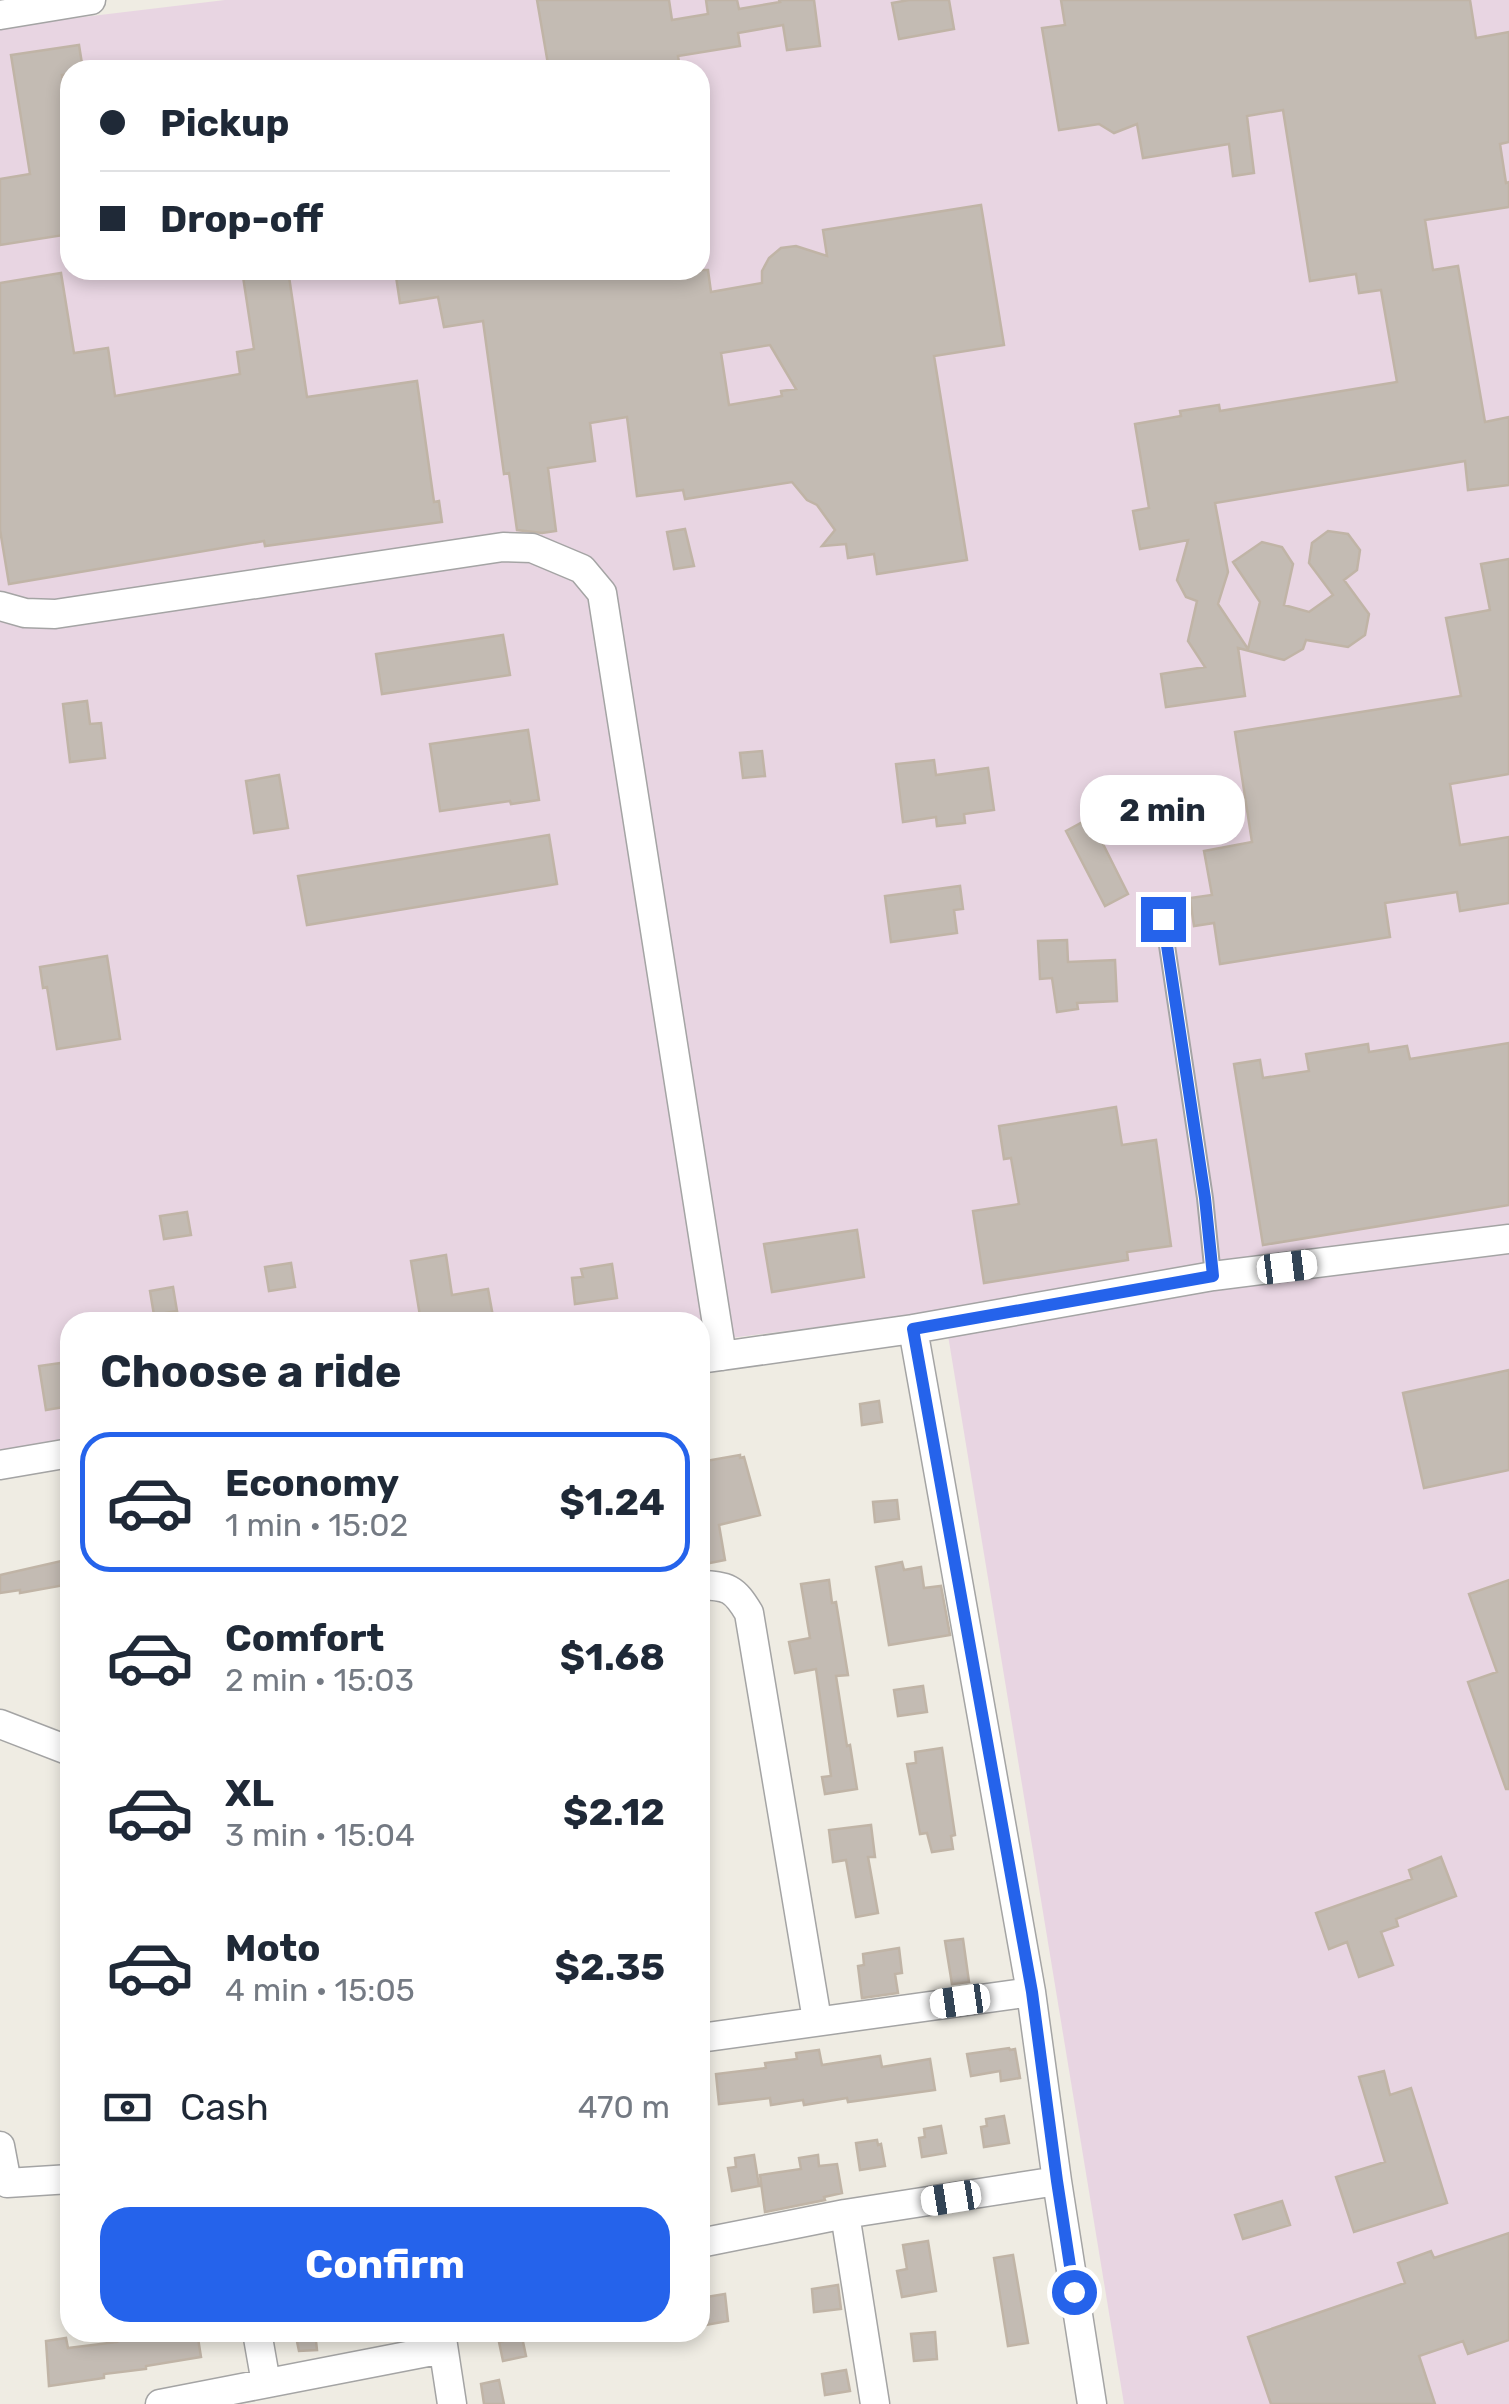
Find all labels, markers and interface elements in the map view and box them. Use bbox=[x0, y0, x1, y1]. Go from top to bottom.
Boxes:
text: Pickup bbox=[160, 100, 289, 146]
text: Drop-off bbox=[160, 196, 323, 242]
callout: 2 min bbox=[1080, 774, 1246, 844]
text: 2 min bbox=[1119, 791, 1206, 829]
route end bbox=[1141, 897, 1186, 942]
car bbox=[1255, 1248, 1319, 1286]
text: Choose a ride bbox=[100, 1345, 402, 1398]
icon: car bbox=[105, 1457, 195, 1547]
text: Economy bbox=[225, 1460, 399, 1506]
text: $1.24 bbox=[559, 1479, 665, 1525]
text: 1 min · 15:02 bbox=[225, 1506, 408, 1544]
icon: car bbox=[105, 1612, 195, 1702]
text: Comfort bbox=[225, 1615, 384, 1661]
text: $1.68 bbox=[560, 1634, 665, 1680]
text: 2 min · 15:03 bbox=[225, 1661, 414, 1699]
icon: car bbox=[105, 1767, 195, 1857]
text: XL bbox=[225, 1770, 274, 1816]
text: $2.12 bbox=[563, 1789, 665, 1835]
text: 3 min · 15:04 bbox=[225, 1816, 415, 1854]
icon: car bbox=[105, 1922, 195, 2012]
text: Moto bbox=[225, 1925, 321, 1971]
text: $2.35 bbox=[555, 1944, 665, 1990]
text: 4 min · 15:05 bbox=[225, 1971, 415, 2009]
car bbox=[928, 1982, 992, 2020]
icon: cash bbox=[100, 2080, 155, 2135]
text: Cash bbox=[180, 2084, 269, 2130]
text: 470 m bbox=[578, 2088, 670, 2126]
car bbox=[919, 2178, 983, 2218]
button: Confirm bbox=[100, 2207, 670, 2322]
route start bbox=[1052, 2270, 1097, 2315]

